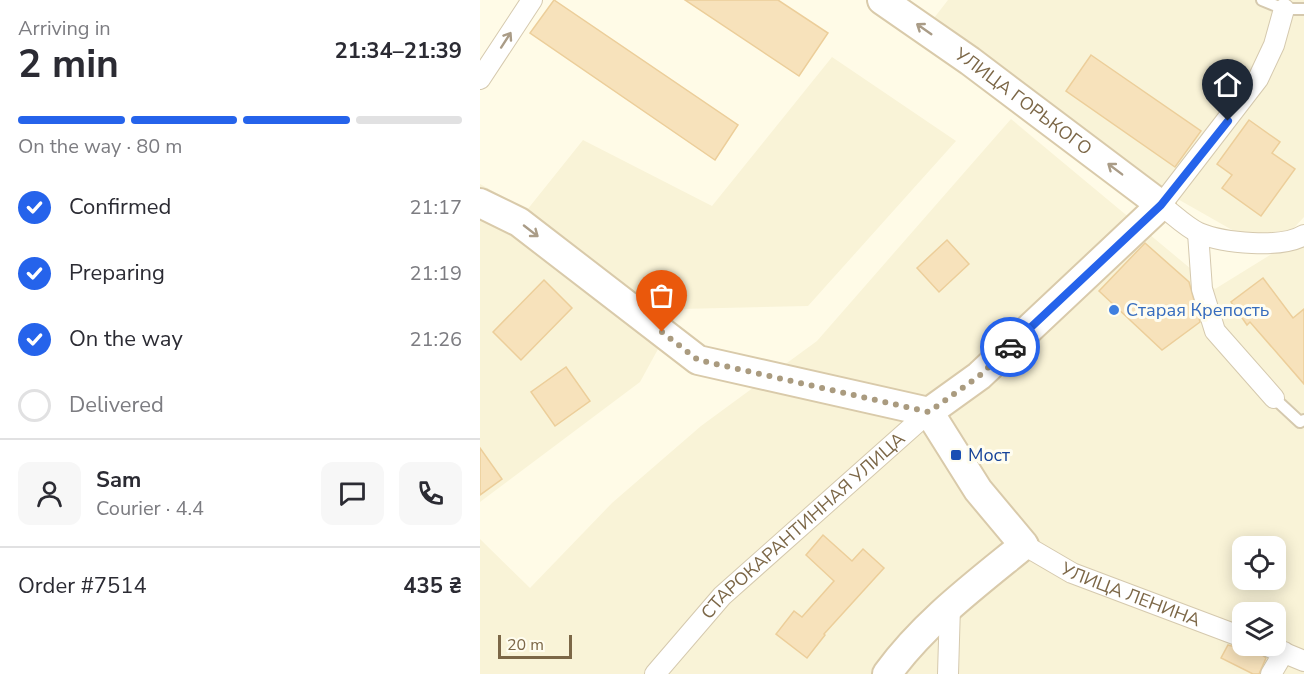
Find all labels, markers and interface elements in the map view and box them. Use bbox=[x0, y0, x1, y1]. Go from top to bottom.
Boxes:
text: Arriving in bbox=[18, 15, 111, 42]
one-way arrow bbox=[916, 23, 933, 35]
one-way arrow bbox=[500, 32, 512, 48]
text: 21:34–21:39 bbox=[334, 36, 462, 66]
text: 2 min bbox=[18, 38, 119, 91]
street label: УЛИЦА ГОРЬКОГО bbox=[949, 42, 1097, 161]
pin bbox=[1202, 59, 1253, 121]
icon: home bbox=[1211, 68, 1244, 101]
text: On the way · 80 m bbox=[18, 133, 182, 160]
one-way arrow bbox=[1107, 163, 1123, 176]
icon: check bbox=[18, 191, 51, 224]
text: Confirmed bbox=[69, 192, 171, 222]
text: 21:17 bbox=[409, 194, 462, 221]
one-way arrow bbox=[523, 225, 539, 238]
icon: check bbox=[18, 257, 51, 290]
text: Preparing bbox=[69, 258, 165, 288]
text: 21:19 bbox=[409, 260, 462, 287]
pin bbox=[636, 270, 687, 332]
icon: bag bbox=[645, 279, 678, 312]
place label: Старая Крепость bbox=[1126, 298, 1269, 322]
marker: Старая Крепость bbox=[1107, 303, 1121, 317]
courier bbox=[980, 317, 1040, 377]
icon: check bbox=[18, 323, 51, 356]
text: On the way bbox=[69, 324, 183, 354]
text: 21:26 bbox=[409, 326, 462, 353]
icon: car bbox=[994, 331, 1027, 364]
text: Delivered bbox=[69, 390, 164, 420]
street label: СТАРОКАРАНТИННАЯ УЛИЦА bbox=[696, 427, 910, 624]
place label: Мост bbox=[968, 443, 1010, 467]
marker: Мост bbox=[949, 448, 963, 462]
button: person bbox=[18, 462, 81, 525]
button: chat bbox=[321, 462, 384, 525]
button: phone bbox=[399, 462, 462, 525]
text: Sam bbox=[96, 465, 141, 495]
text: Courier · 4.4 bbox=[96, 495, 204, 522]
map controls bbox=[1232, 536, 1286, 656]
button: locate bbox=[1232, 536, 1286, 590]
street label: УЛИЦА ЛЕНИНА bbox=[1055, 556, 1204, 632]
text: Order #7514 bbox=[18, 571, 147, 601]
text: 435 ₴ bbox=[403, 571, 462, 601]
button: layers bbox=[1232, 602, 1286, 656]
scale bar bbox=[498, 632, 572, 660]
text: 20 m bbox=[507, 634, 544, 656]

